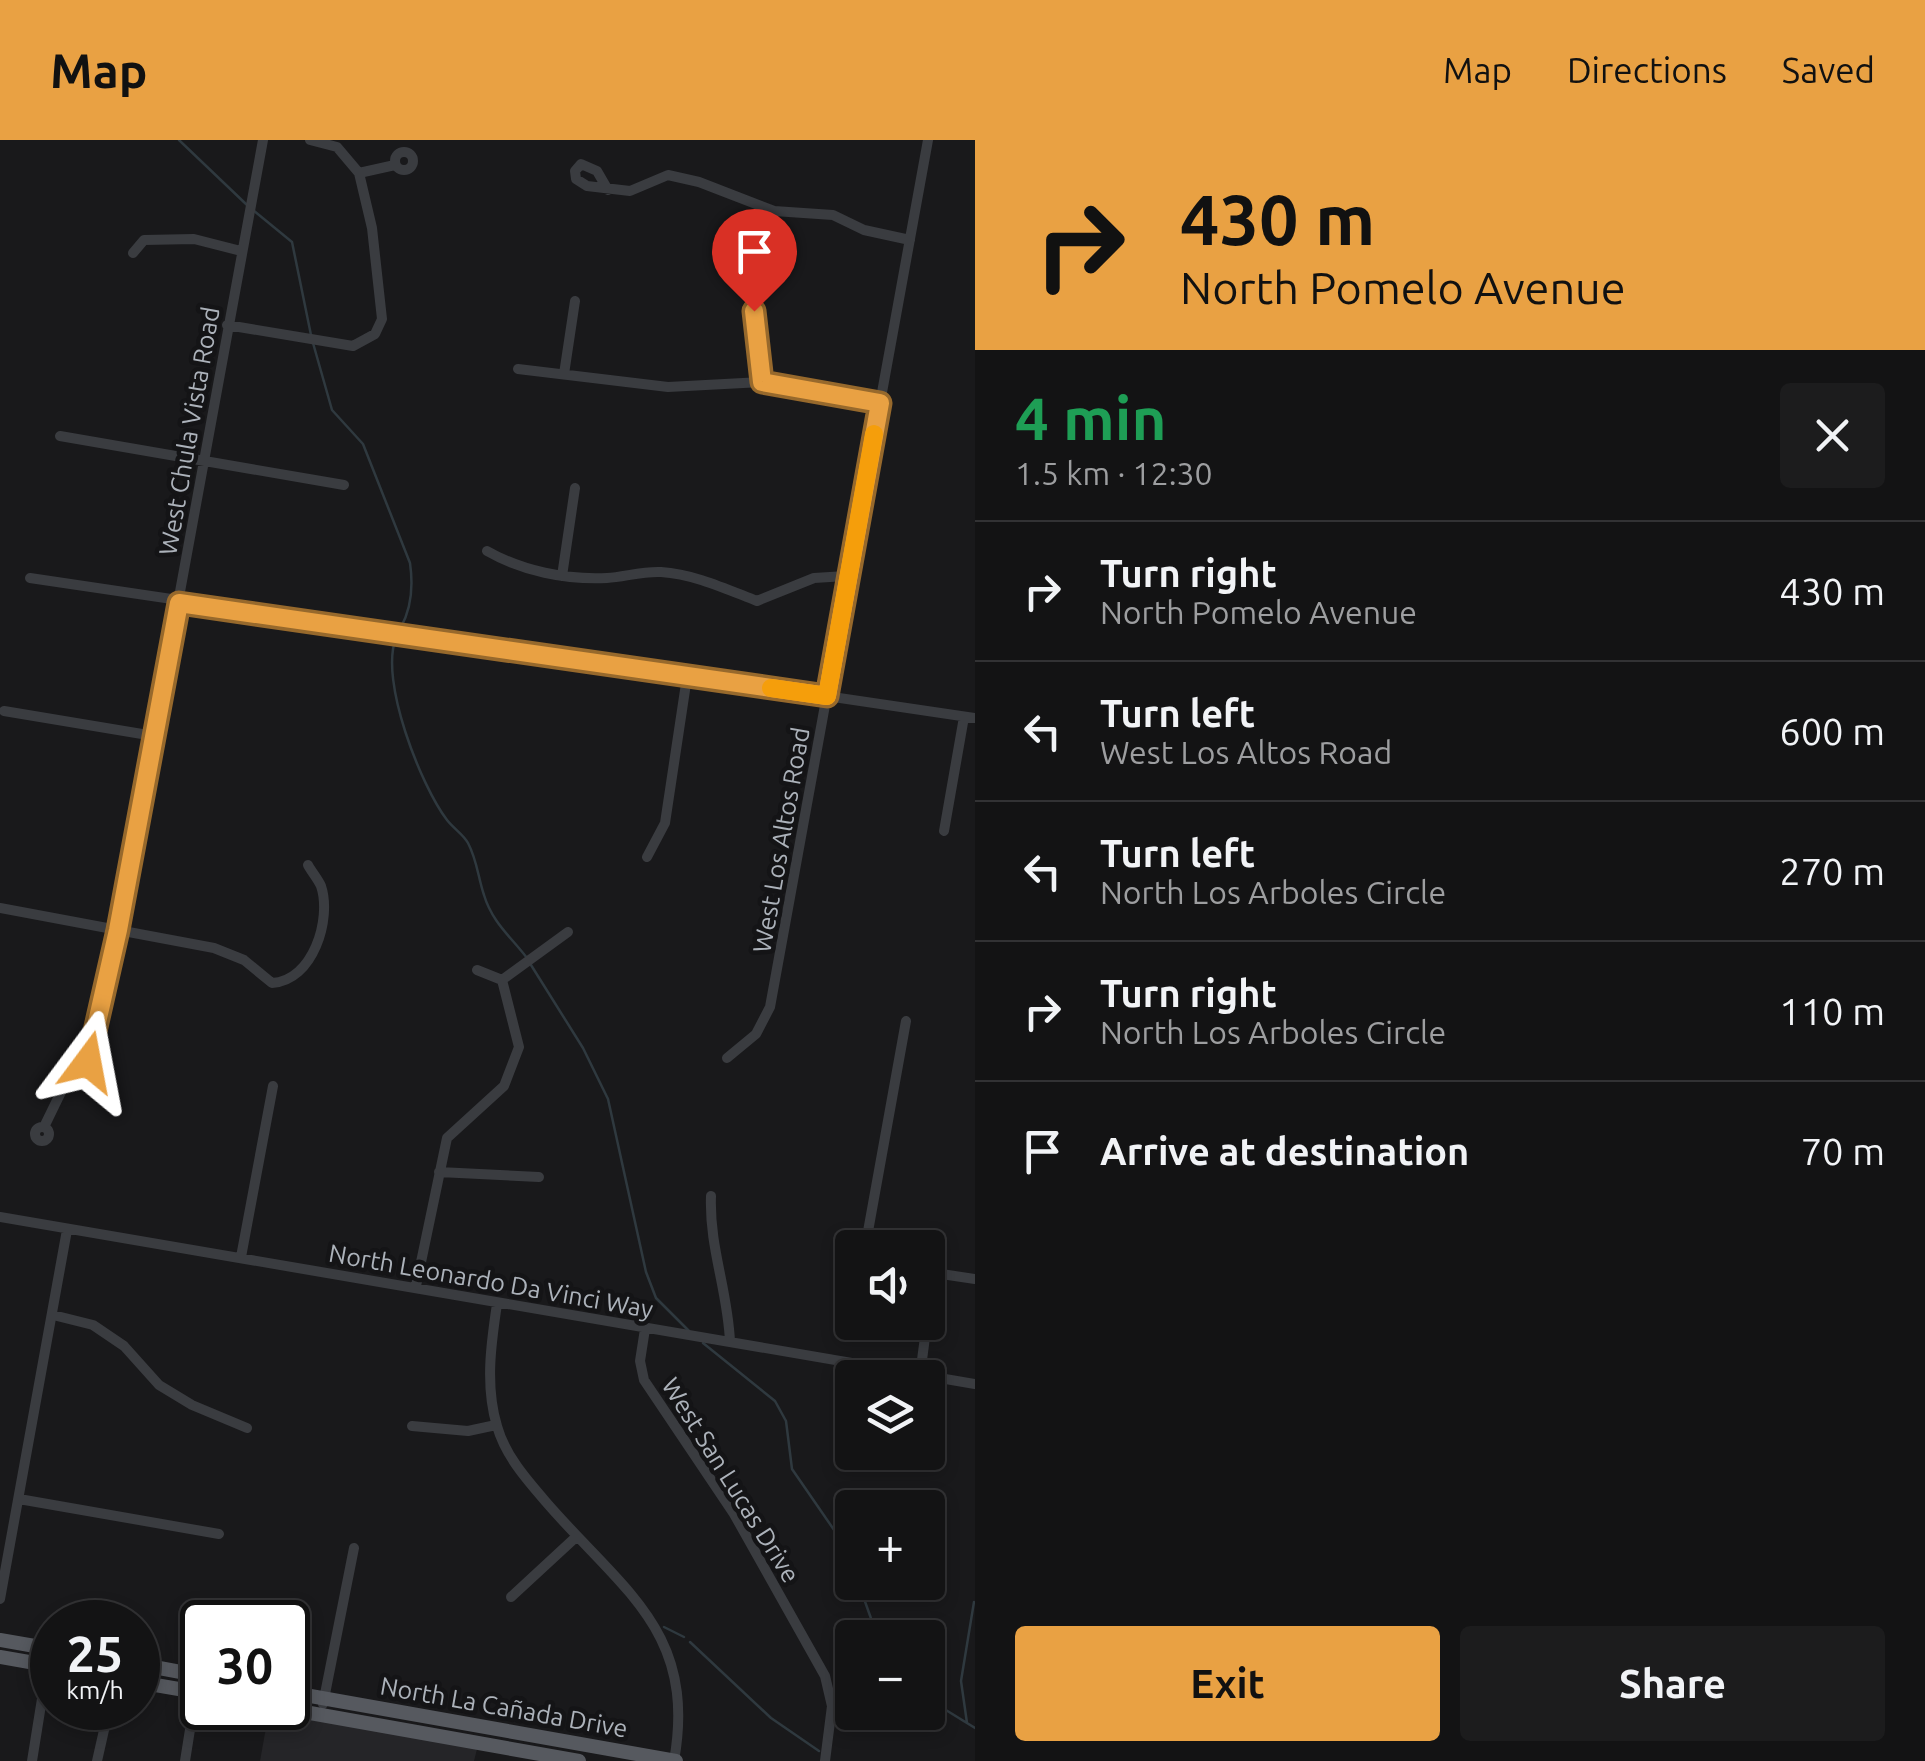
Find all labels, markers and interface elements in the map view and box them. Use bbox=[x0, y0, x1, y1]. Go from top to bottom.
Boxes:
text: Map bbox=[50, 43, 148, 97]
text: Map bbox=[1443, 50, 1512, 90]
text: Directions bbox=[1567, 50, 1727, 90]
text: Saved bbox=[1782, 50, 1875, 90]
icon: right bbox=[1015, 180, 1145, 310]
text: 430 m bbox=[1180, 180, 1375, 258]
pin bbox=[712, 209, 797, 312]
icon: arrive bbox=[727, 224, 782, 279]
text: North Pomelo Avenue bbox=[1180, 262, 1626, 313]
street label: West Chula Vista Road bbox=[153, 305, 225, 557]
button: close bbox=[1780, 383, 1885, 488]
text: 4 min bbox=[1015, 384, 1167, 451]
text: 1.5 km · 12:30 bbox=[1015, 455, 1213, 491]
text: Turn right bbox=[1100, 552, 1277, 594]
icon: right bbox=[1015, 564, 1070, 619]
text: 430 m bbox=[1779, 570, 1885, 612]
text: North Pomelo Avenue bbox=[1100, 594, 1417, 630]
text: Turn left bbox=[1100, 692, 1255, 734]
icon: left bbox=[1015, 704, 1070, 759]
text: 600 m bbox=[1779, 710, 1885, 752]
street label: West Los Altos Road bbox=[747, 725, 815, 955]
text: West Los Altos Road bbox=[1100, 734, 1392, 770]
text: Turn left bbox=[1100, 832, 1255, 874]
icon: left bbox=[1015, 844, 1070, 899]
text: 270 m bbox=[1779, 850, 1885, 892]
text: North Los Arboles Circle bbox=[1100, 874, 1446, 910]
text: Turn right bbox=[1100, 972, 1277, 1014]
icon: right bbox=[1015, 984, 1070, 1039]
text: 110 m bbox=[1779, 990, 1885, 1032]
position arrow bbox=[36, 1010, 140, 1114]
text: North Los Arboles Circle bbox=[1100, 1014, 1446, 1050]
icon: arrive bbox=[1015, 1124, 1070, 1179]
text: Arrive at destination bbox=[1100, 1130, 1469, 1172]
text: 70 m bbox=[1801, 1130, 1885, 1172]
map controls bbox=[835, 1230, 945, 1730]
button: sound bbox=[835, 1230, 945, 1340]
street label: North Leonardo Da Vinci Way bbox=[327, 1239, 655, 1323]
button: layers bbox=[835, 1360, 945, 1470]
street label: West San Lucas Drive bbox=[657, 1373, 805, 1587]
button: + bbox=[835, 1490, 945, 1600]
speed limit sign: 30 bbox=[180, 1600, 310, 1730]
button: − bbox=[835, 1620, 945, 1730]
text: 25 bbox=[67, 1625, 123, 1681]
button: Exit bbox=[1015, 1626, 1440, 1741]
button: Share bbox=[1460, 1626, 1885, 1741]
street label: North La Cañada Drive bbox=[378, 1671, 630, 1743]
text: km/h bbox=[66, 1676, 124, 1704]

